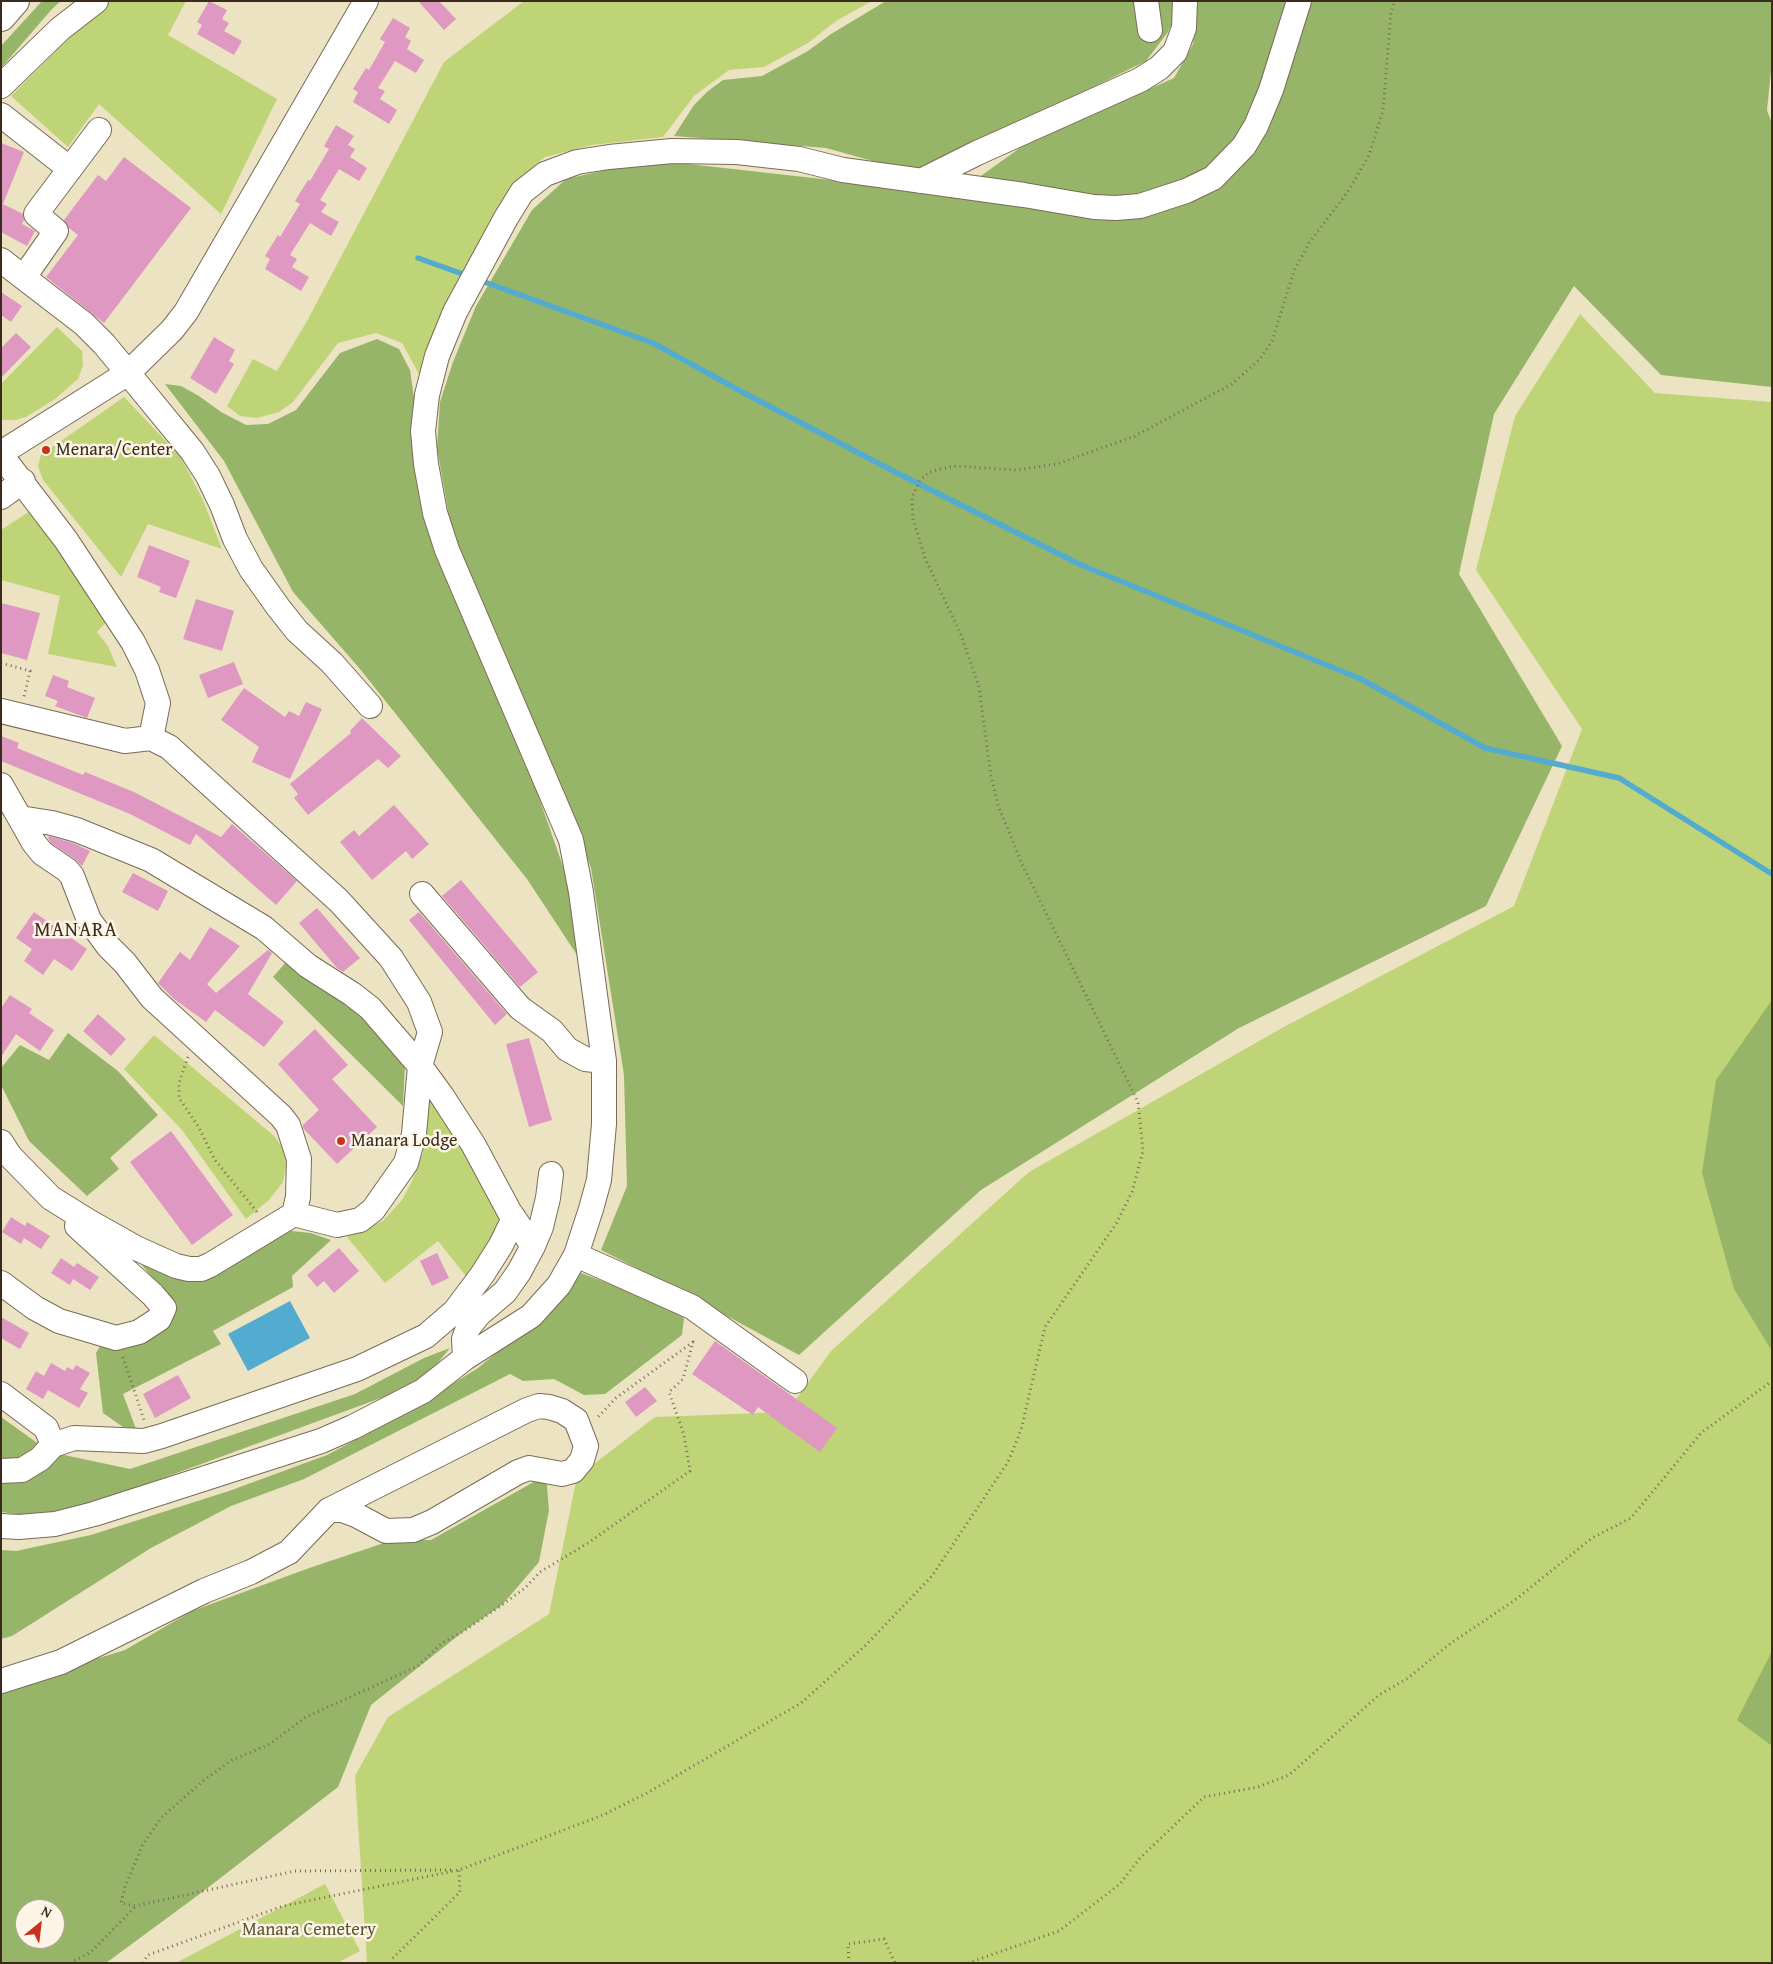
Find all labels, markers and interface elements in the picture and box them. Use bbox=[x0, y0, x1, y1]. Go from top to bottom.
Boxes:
place label: Menara/Center bbox=[56, 439, 173, 461]
marker: Menara/Center bbox=[40, 444, 52, 456]
district label: MANARA bbox=[34, 919, 118, 943]
place label: Manara Lodge bbox=[351, 1130, 458, 1152]
marker: Manara Lodge bbox=[335, 1135, 347, 1147]
north arrow bbox=[15, 1899, 65, 1949]
text: N bbox=[38, 1901, 56, 1923]
park label: Manara Cemetery bbox=[242, 1919, 376, 1941]

